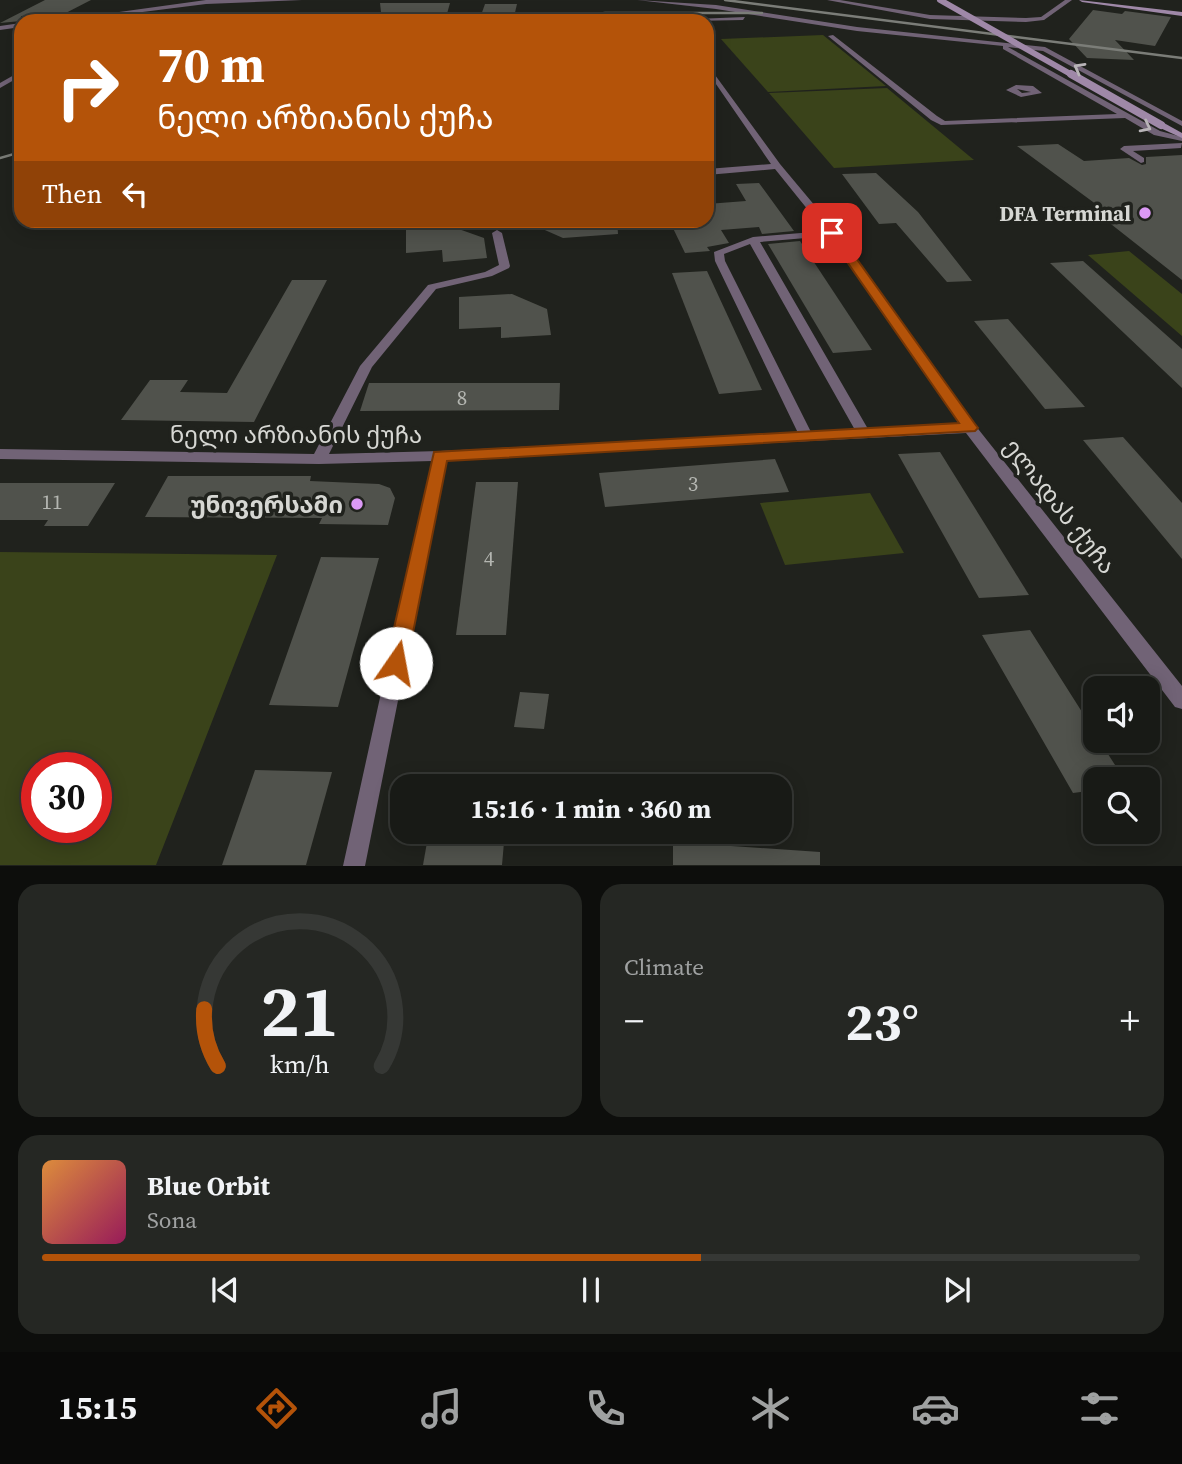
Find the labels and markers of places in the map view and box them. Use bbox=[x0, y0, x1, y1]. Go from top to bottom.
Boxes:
place label: DFA Terminal bbox=[999, 199, 1131, 228]
pin bbox=[802, 203, 862, 263]
marker: DFA Terminal bbox=[1137, 205, 1153, 221]
place label: უნივერსამი bbox=[190, 488, 343, 521]
marker: უნივერსამი bbox=[349, 496, 365, 512]

